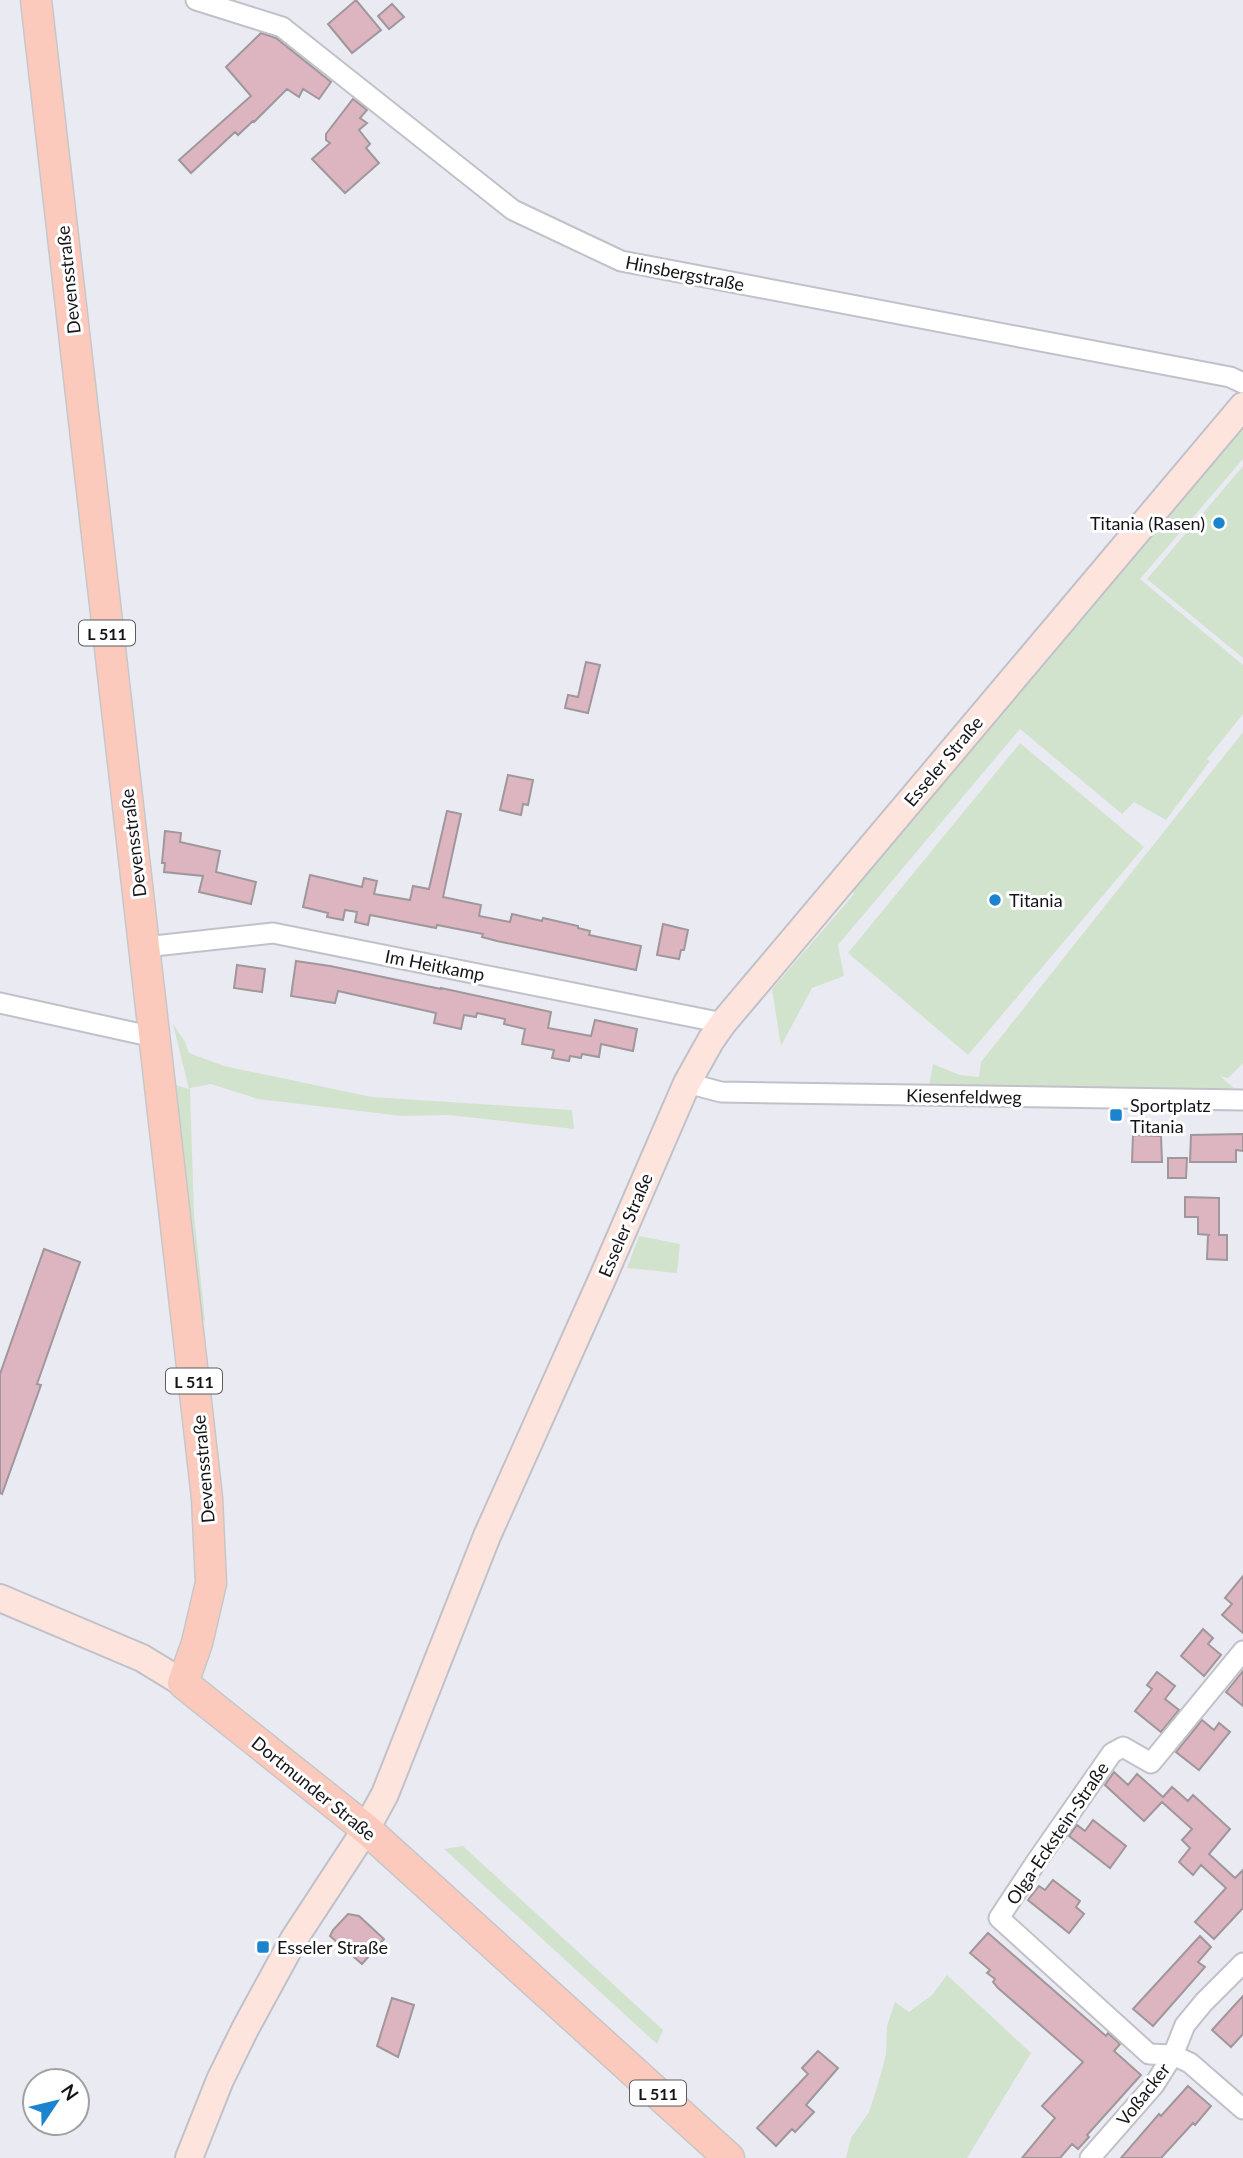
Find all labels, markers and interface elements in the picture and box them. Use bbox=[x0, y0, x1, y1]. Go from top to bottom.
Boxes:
street label: Devensstraße bbox=[51, 225, 85, 335]
street label: Hinsbergstraße bbox=[624, 251, 746, 295]
place label: Titania (Rasen) bbox=[1090, 512, 1205, 534]
marker: Titania (Rasen) bbox=[1211, 515, 1227, 531]
road number: L 511 bbox=[79, 620, 135, 646]
street label: Esseler Straße bbox=[899, 711, 987, 811]
street label: Devensstraße bbox=[115, 788, 151, 898]
place label: Titania bbox=[1009, 889, 1063, 911]
marker: Titania bbox=[987, 892, 1003, 908]
street label: Im Heitkamp bbox=[383, 945, 487, 985]
street label: Kiesenfeldweg bbox=[906, 1084, 1022, 1108]
place label: Sportplatz Titania bbox=[1130, 1094, 1211, 1137]
marker: Sportplatz Titania bbox=[1108, 1107, 1124, 1123]
street label: Esseler Straße bbox=[593, 1170, 657, 1280]
road number: L 511 bbox=[166, 1368, 222, 1394]
street label: Devensstraße bbox=[187, 1414, 219, 1524]
street label: Dortmunder Straße bbox=[248, 1731, 380, 1845]
street label: Olga-Eckstein-Straße bbox=[1001, 1758, 1113, 1908]
place label: Esseler Straße bbox=[277, 1936, 388, 1958]
marker: Esseler Straße bbox=[255, 1939, 271, 1955]
street label: Voßacker bbox=[1112, 2058, 1175, 2130]
north arrow bbox=[21, 2067, 91, 2137]
text: N bbox=[57, 2079, 84, 2105]
road number: L 511 bbox=[630, 2080, 686, 2106]

